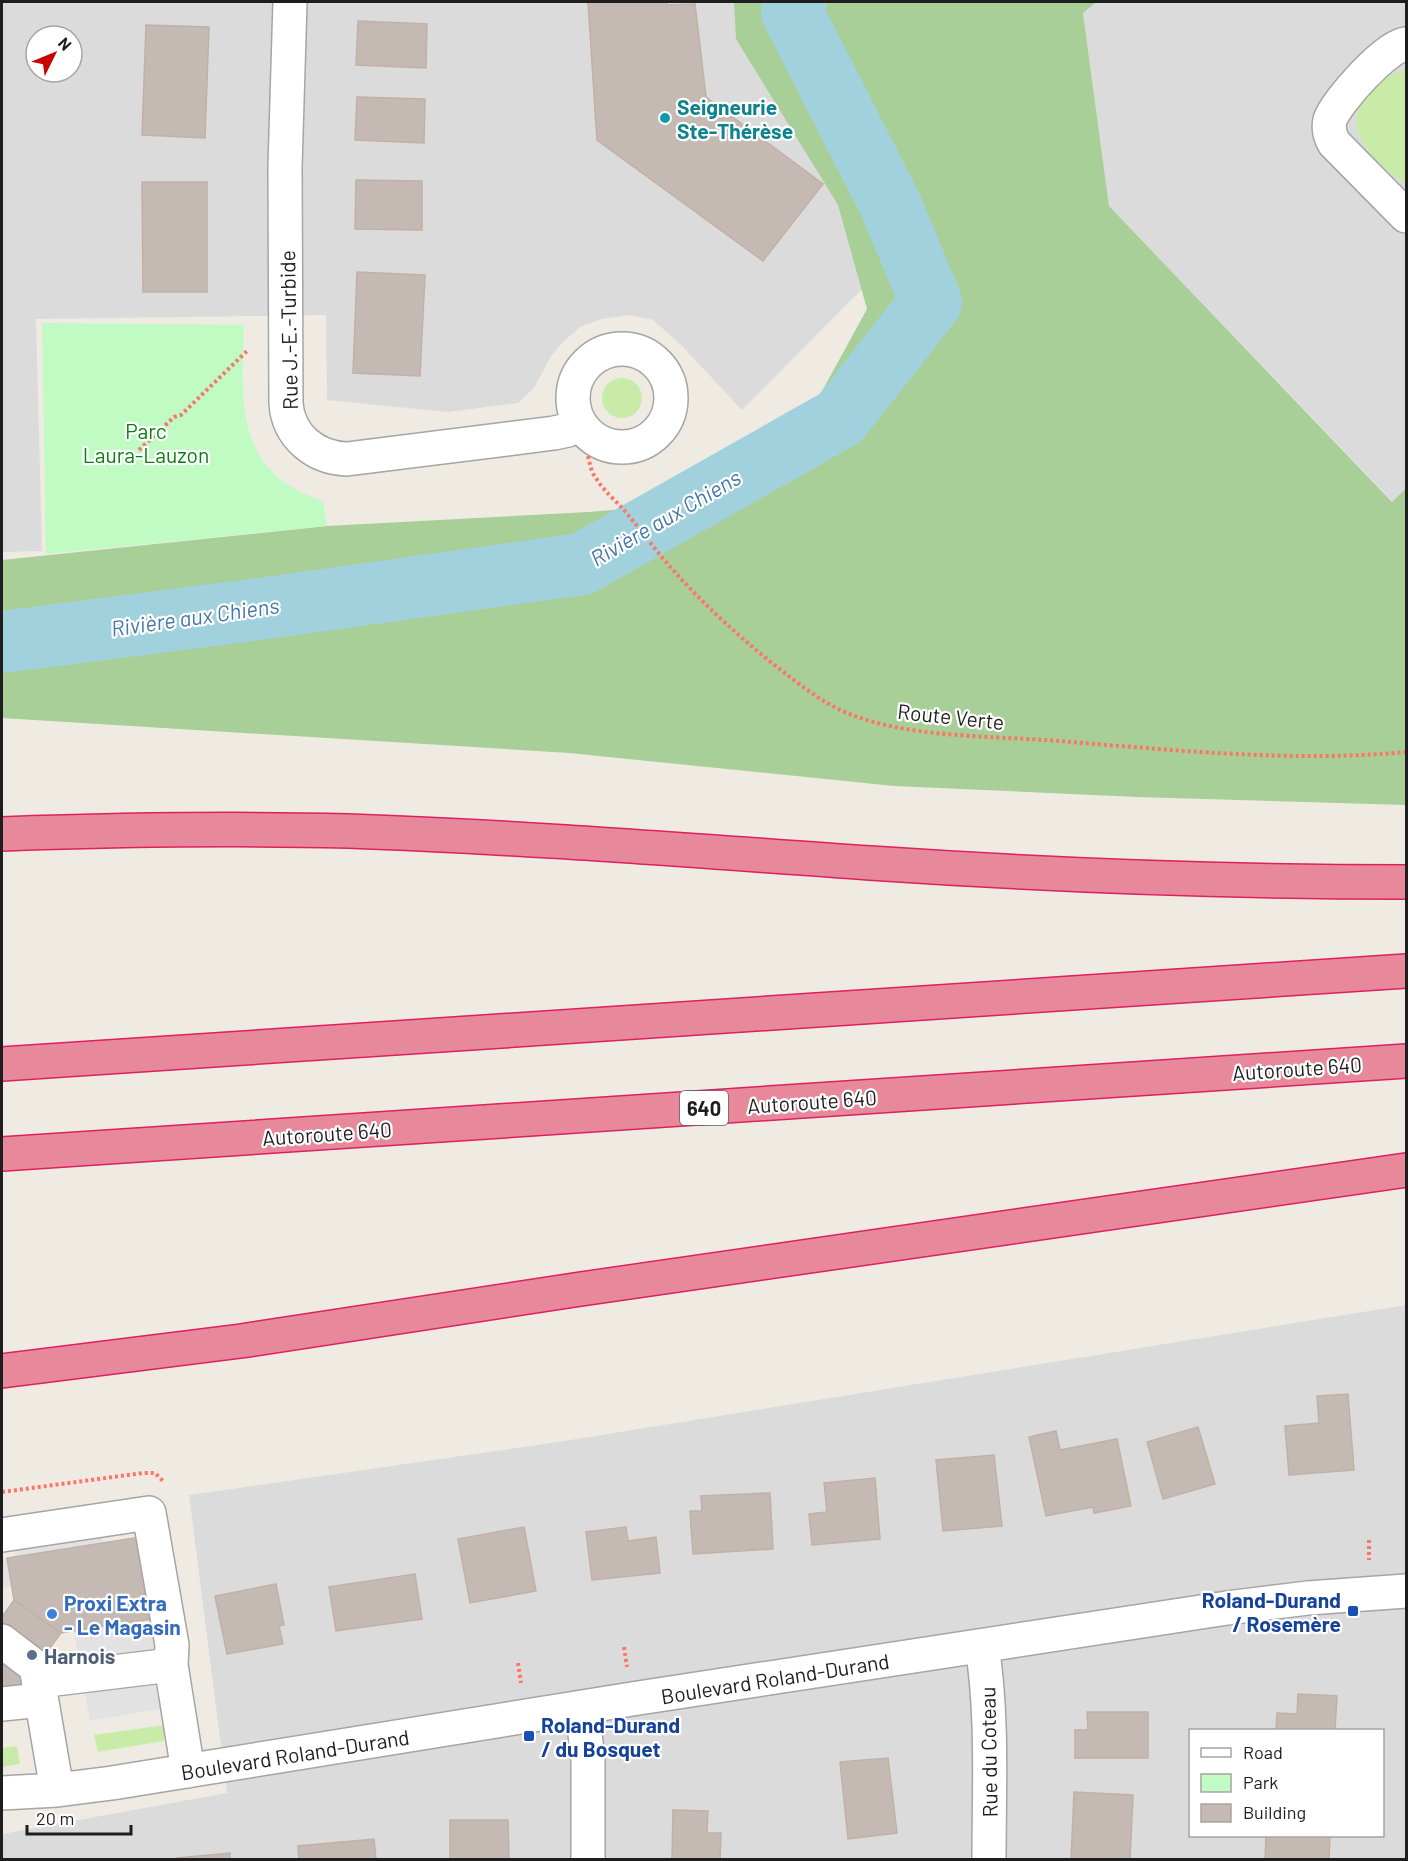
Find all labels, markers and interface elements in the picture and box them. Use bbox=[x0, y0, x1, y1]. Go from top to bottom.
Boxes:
north arrow bbox=[24, 24, 84, 84]
text: N bbox=[55, 33, 76, 54]
place label: Seigneurie Ste-Thérèse bbox=[677, 94, 793, 143]
marker: Seigneurie Ste-Thérèse bbox=[658, 111, 672, 125]
street label: Rue J.-E.-Turbide bbox=[274, 250, 302, 410]
park label: Parc Laura-Lauzon bbox=[83, 418, 209, 467]
water label: Rivière aux Chiens bbox=[585, 463, 745, 571]
water label: Rivière aux Chiens bbox=[109, 591, 281, 641]
street label: Route Verte bbox=[896, 698, 1006, 734]
street label: Autoroute 640 bbox=[1231, 1051, 1363, 1085]
street label: Autoroute 640 bbox=[746, 1084, 878, 1118]
road number: 640 bbox=[680, 1091, 728, 1125]
street label: Autoroute 640 bbox=[261, 1116, 393, 1150]
place label: Roland-Durand / Rosemère bbox=[1202, 1587, 1341, 1636]
place label: Proxi Extra - Le Magasin bbox=[64, 1590, 181, 1639]
marker: Roland-Durand / Rosemère bbox=[1346, 1604, 1360, 1618]
marker: Proxi Extra - Le Magasin bbox=[45, 1607, 59, 1621]
place label: Harnois bbox=[44, 1643, 115, 1668]
marker: Harnois bbox=[25, 1648, 39, 1662]
street label: Boulevard Roland-Durand bbox=[659, 1648, 891, 1708]
street label: Rue du Coteau bbox=[974, 1686, 1002, 1818]
place label: Roland-Durand / du Bosquet bbox=[541, 1712, 680, 1761]
street label: Boulevard Roland-Durand bbox=[179, 1724, 411, 1784]
marker: Roland-Durand / du Bosquet bbox=[522, 1729, 536, 1743]
legend bbox=[1189, 1729, 1384, 1837]
text: Road bbox=[1243, 1741, 1283, 1763]
text: Park bbox=[1243, 1771, 1278, 1793]
scale bar bbox=[27, 1798, 130, 1836]
text: Building bbox=[1243, 1801, 1306, 1823]
text: 20 m bbox=[36, 1807, 74, 1829]

